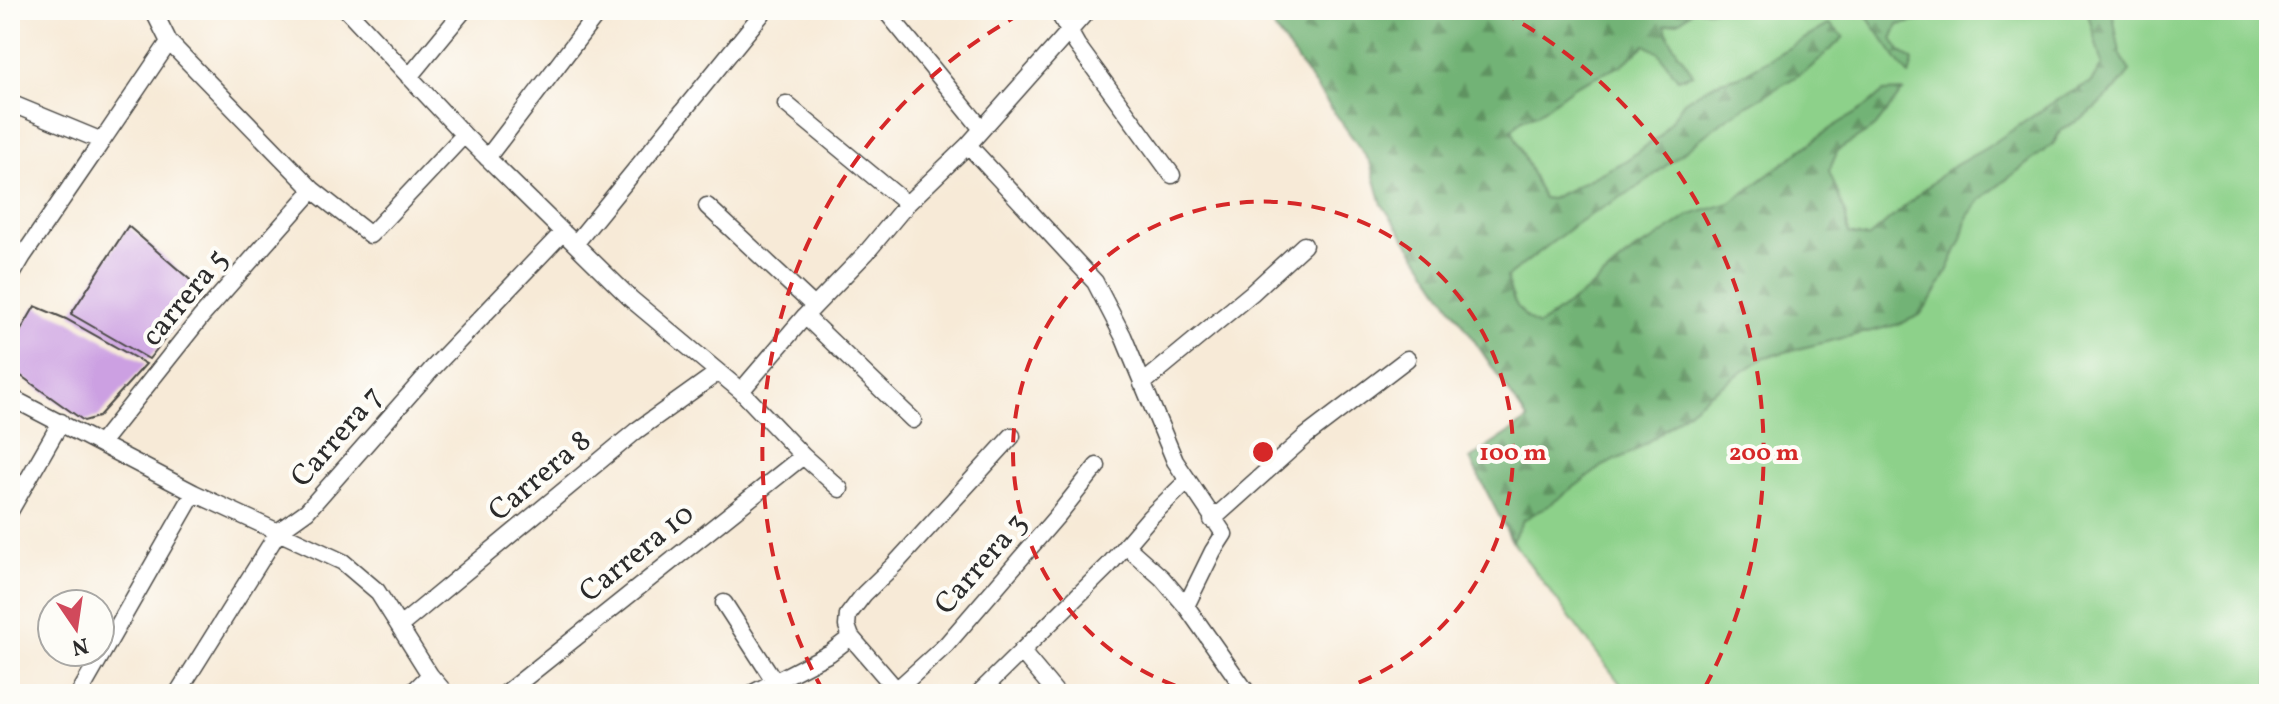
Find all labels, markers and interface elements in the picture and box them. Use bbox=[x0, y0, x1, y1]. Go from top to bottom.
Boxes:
street label: carrera 5 bbox=[132, 240, 239, 356]
street label: Carrera 7 bbox=[282, 378, 393, 497]
street label: Carrera 8 bbox=[480, 421, 601, 532]
text: 100 m bbox=[1479, 437, 1547, 471]
text: 200 m bbox=[1729, 437, 1799, 471]
centre of rings bbox=[1249, 438, 1277, 466]
street label: Carrera 10 bbox=[571, 494, 704, 613]
street label: Carrera 3 bbox=[925, 504, 1038, 624]
north arrow bbox=[36, 588, 116, 668]
text: N bbox=[69, 628, 91, 662]

